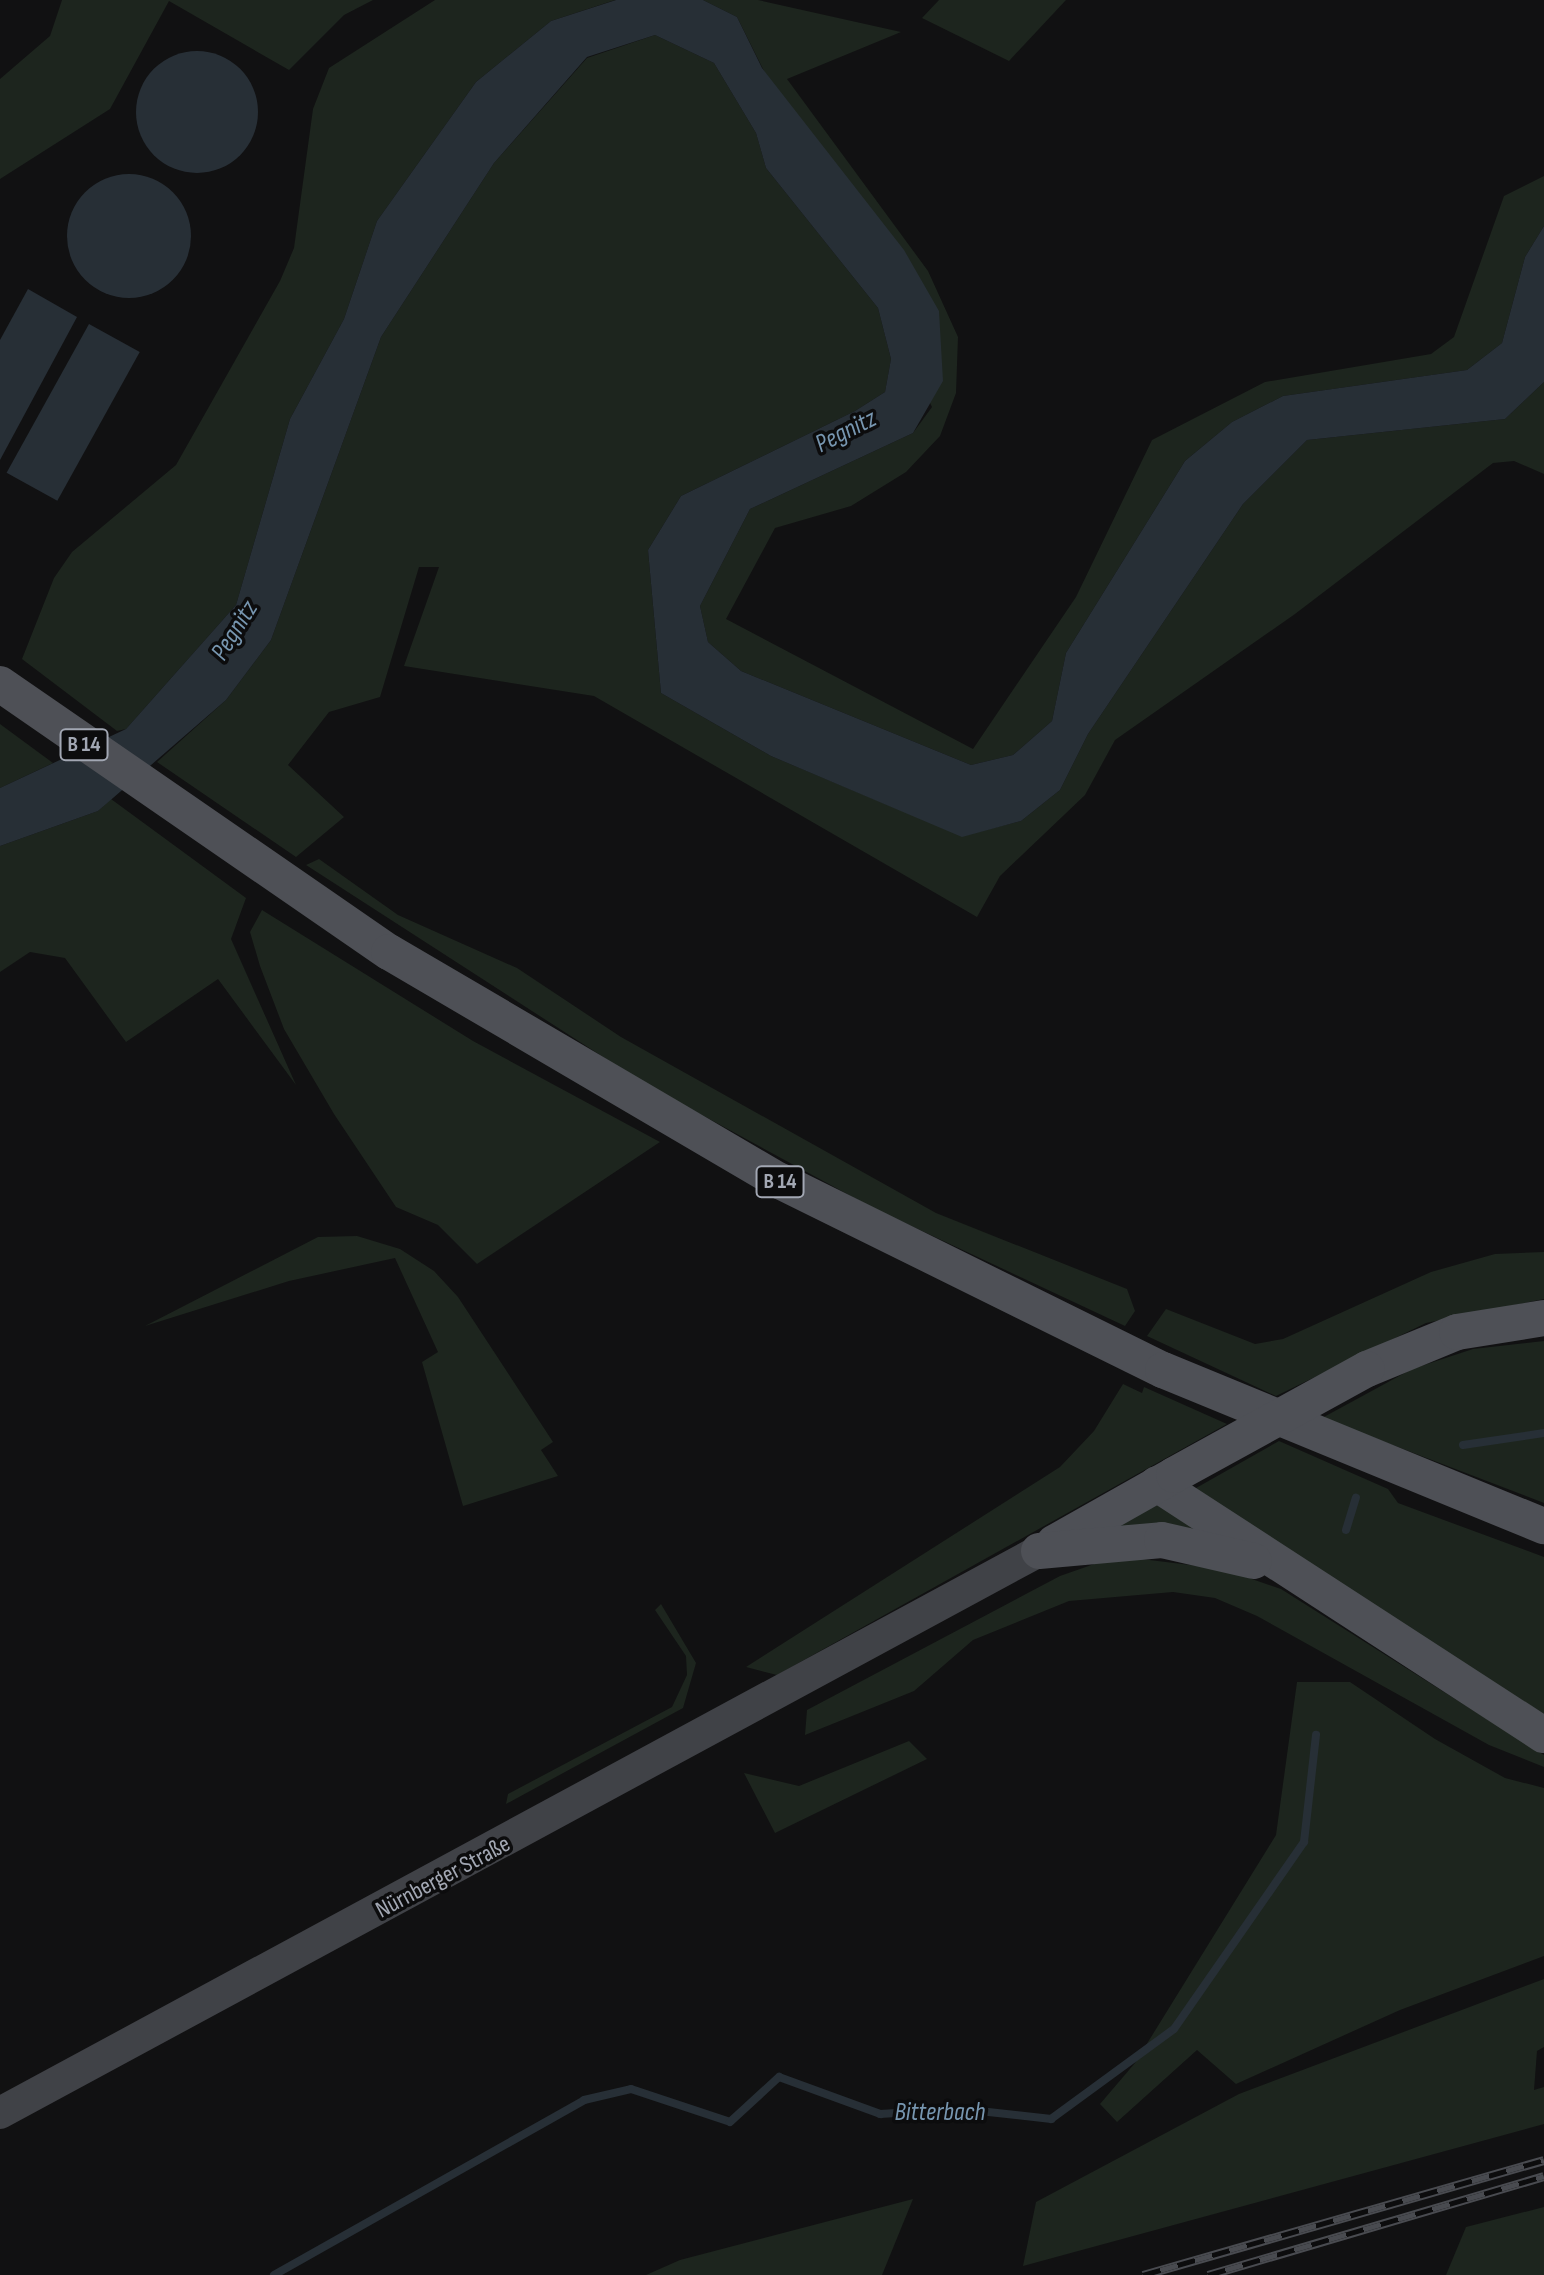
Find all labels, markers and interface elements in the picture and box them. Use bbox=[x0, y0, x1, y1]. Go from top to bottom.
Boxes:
water label: Pegnitz bbox=[810, 404, 882, 460]
water label: Pegnitz bbox=[205, 596, 265, 666]
road number: B 14 bbox=[58, 727, 110, 763]
road number: B 14 bbox=[754, 1164, 806, 1200]
street label: Nürnberger Straße bbox=[371, 1830, 515, 1924]
water label: Bitterbach bbox=[895, 2097, 985, 2129]

